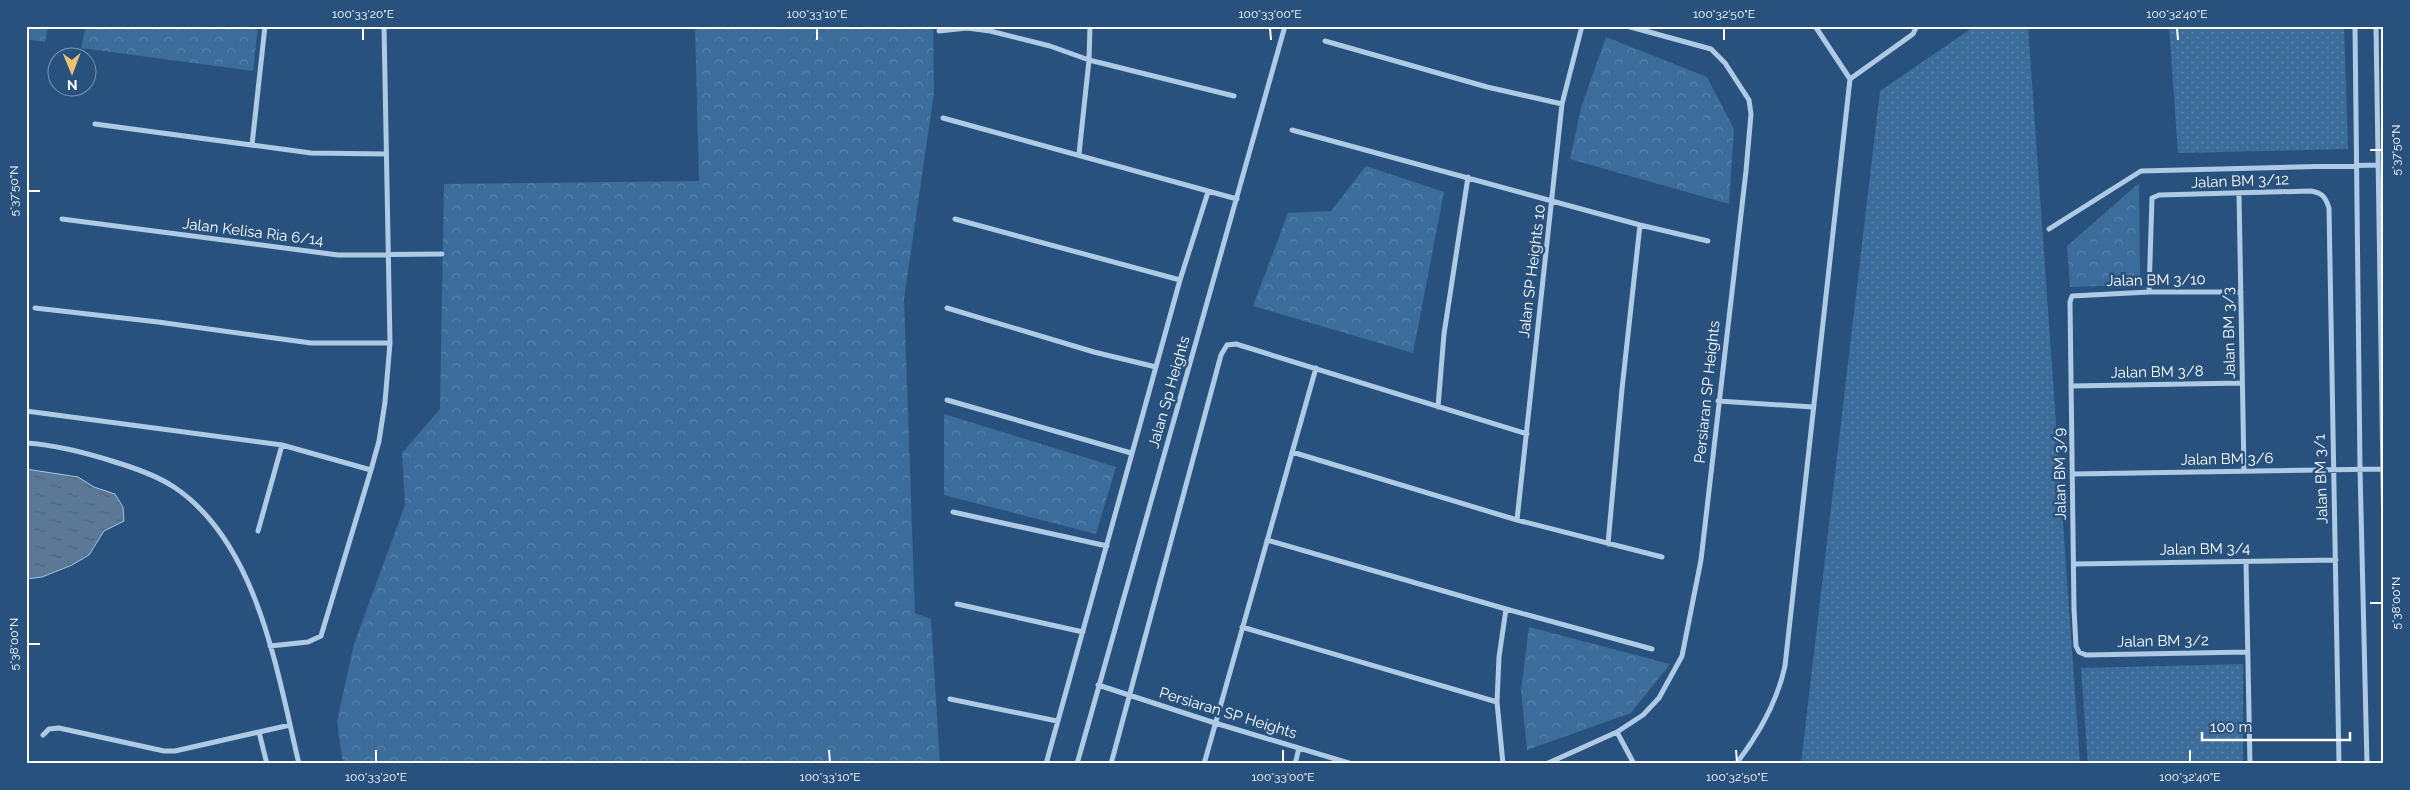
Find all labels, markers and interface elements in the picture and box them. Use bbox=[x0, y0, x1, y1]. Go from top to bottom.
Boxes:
text: 100°33'20"E bbox=[332, 7, 394, 21]
text: 100°33'10"E bbox=[787, 7, 847, 21]
text: 100°33'00"E bbox=[1238, 7, 1302, 21]
text: 100°32'50"E bbox=[1693, 7, 1755, 21]
text: 100°32'40"E bbox=[2146, 7, 2208, 21]
north arrow bbox=[48, 48, 98, 98]
text: N bbox=[67, 77, 78, 93]
text: 5°37'50"N bbox=[2389, 124, 2403, 176]
text: 5°37'50"N bbox=[7, 165, 21, 217]
street label: Jalan BM 3/12 bbox=[2191, 170, 2289, 192]
street label: Jalan SP Heights 10 bbox=[1515, 203, 1549, 339]
street label: Jalan Kelisa Ria 6/14 bbox=[181, 214, 325, 250]
street label: Jalan BM 3/10 bbox=[2106, 270, 2206, 290]
street label: Jalan BM 3/3 bbox=[2219, 287, 2239, 379]
street label: Persiaran SP Heights bbox=[1691, 320, 1723, 464]
street label: Jalan Sp Heights bbox=[1144, 334, 1194, 450]
street label: Jalan BM 3/8 bbox=[2110, 362, 2204, 382]
street label: Jalan BM 3/9 bbox=[2050, 427, 2070, 520]
street label: Jalan BM 3/1 bbox=[2310, 433, 2332, 524]
street label: Jalan BM 3/6 bbox=[2180, 449, 2274, 469]
street label: Jalan BM 3/4 bbox=[2159, 539, 2251, 559]
text: 5°38'00"N bbox=[2389, 577, 2403, 629]
text: 5°38'00"N bbox=[7, 618, 21, 670]
street label: Jalan BM 3/2 bbox=[2117, 631, 2209, 651]
street label: Persiaran SP Heights bbox=[1157, 683, 1299, 743]
scale bar bbox=[2202, 710, 2350, 742]
text: 100 m bbox=[2210, 718, 2252, 736]
text: 100°33'20"E bbox=[345, 770, 407, 784]
text: 100°33'10"E bbox=[800, 770, 860, 784]
text: 100°33'00"E bbox=[1251, 770, 1315, 784]
text: 100°32'50"E bbox=[1706, 770, 1768, 784]
text: 100°32'40"E bbox=[2159, 770, 2221, 784]

